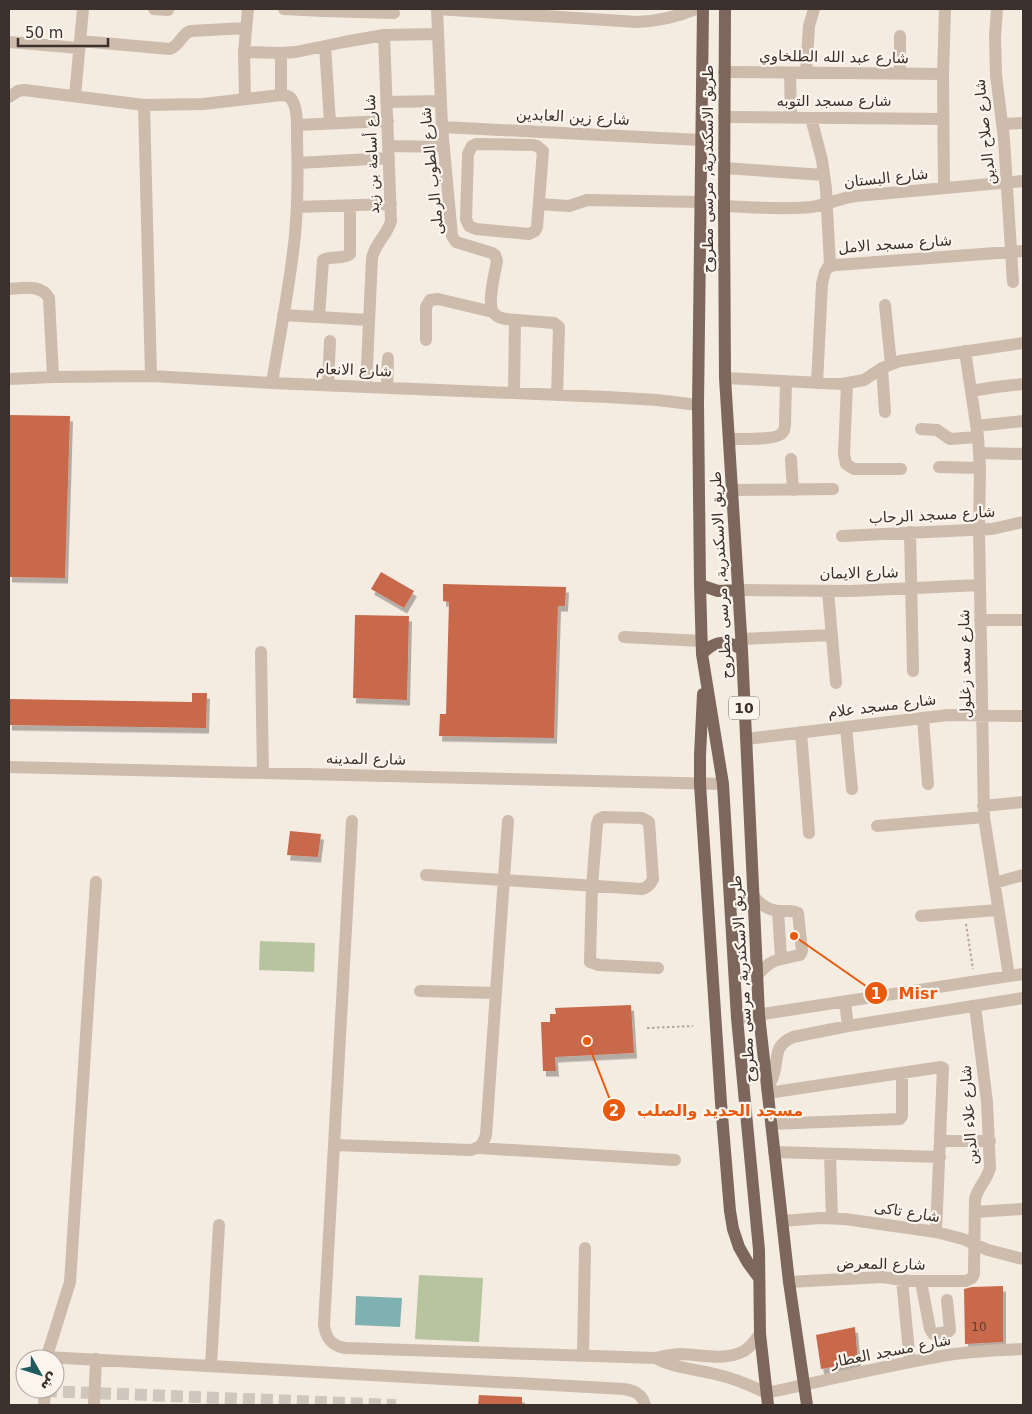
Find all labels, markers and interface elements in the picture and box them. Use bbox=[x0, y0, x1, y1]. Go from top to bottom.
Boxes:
scale bar bbox=[18, 15, 108, 47]
text: 50 m bbox=[25, 24, 63, 42]
street label: شارع عبد الله الطلخاوي bbox=[759, 47, 909, 68]
street label: طريق الاسكندرية, مرسى مطروح bbox=[699, 65, 717, 273]
street label: شارع صلاح الدين bbox=[970, 78, 1000, 186]
street label: شارع مسجد التوبه bbox=[776, 92, 892, 110]
street label: شارع أسامة بن زيد bbox=[360, 94, 383, 214]
street label: شارع زين العابدين bbox=[516, 105, 630, 129]
street label: شارع الطوب الرملى bbox=[416, 106, 448, 236]
street label: شارع البستان bbox=[843, 165, 929, 191]
street label: شارع مسجد الامل bbox=[838, 231, 952, 257]
street label: شارع الانعام bbox=[316, 360, 392, 380]
street label: طريق الاسكندرية, مرسى مطروح bbox=[707, 470, 735, 680]
street label: شارع مسجد الرحاب bbox=[868, 503, 996, 527]
street label: شارع الايمان bbox=[819, 563, 899, 583]
street label: شارع سعد زغلول bbox=[955, 609, 975, 719]
street label: شارع مسجد علام bbox=[827, 690, 937, 722]
road number: 10 bbox=[729, 696, 759, 720]
street label: شارع المدينه bbox=[326, 749, 406, 769]
street label: طريق الاسكندرية, مرسى مطروح bbox=[727, 874, 759, 1084]
callout: Misr bbox=[863, 978, 947, 1009]
text: Misr bbox=[899, 984, 938, 1003]
text: 1 bbox=[871, 985, 881, 1003]
street label: شارع علاء الدين bbox=[957, 1064, 981, 1166]
callout: مسجد الحديد والصلب bbox=[602, 1095, 813, 1126]
text: مسجد الحديد والصلب bbox=[637, 1101, 803, 1120]
text: 2 bbox=[609, 1102, 619, 1120]
street label: شارع تاكى bbox=[873, 1198, 941, 1226]
street label: شارع المعرض bbox=[836, 1254, 926, 1274]
house number: 10 bbox=[971, 1320, 987, 1334]
street label: شارع مسجد العطار bbox=[828, 1331, 953, 1372]
north arrow bbox=[15, 1349, 65, 1399]
text: ش bbox=[38, 1370, 62, 1395]

